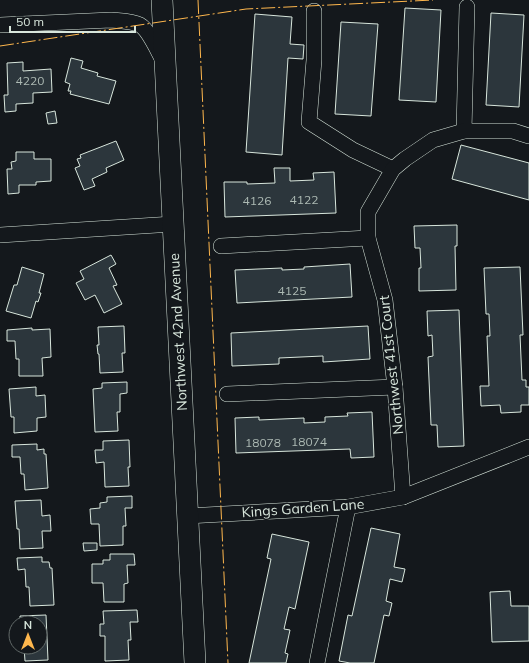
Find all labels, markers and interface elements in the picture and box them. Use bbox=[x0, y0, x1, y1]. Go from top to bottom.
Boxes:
scale bar bbox=[10, 8, 135, 34]
text: 50 m bbox=[16, 14, 44, 29]
house number: 4220 bbox=[16, 73, 44, 88]
house number: 4122 bbox=[290, 192, 318, 207]
house number: 4126 bbox=[243, 193, 271, 208]
street label: Northwest 42nd Avenue bbox=[165, 253, 191, 411]
house number: 4125 bbox=[278, 283, 306, 298]
street label: Northwest 41st Court bbox=[375, 294, 407, 435]
house number: 18074 bbox=[291, 434, 327, 449]
house number: 18078 bbox=[245, 435, 281, 450]
street label: Kings Garden Lane bbox=[241, 495, 365, 521]
north arrow bbox=[8, 615, 48, 655]
text: N bbox=[24, 618, 32, 632]

